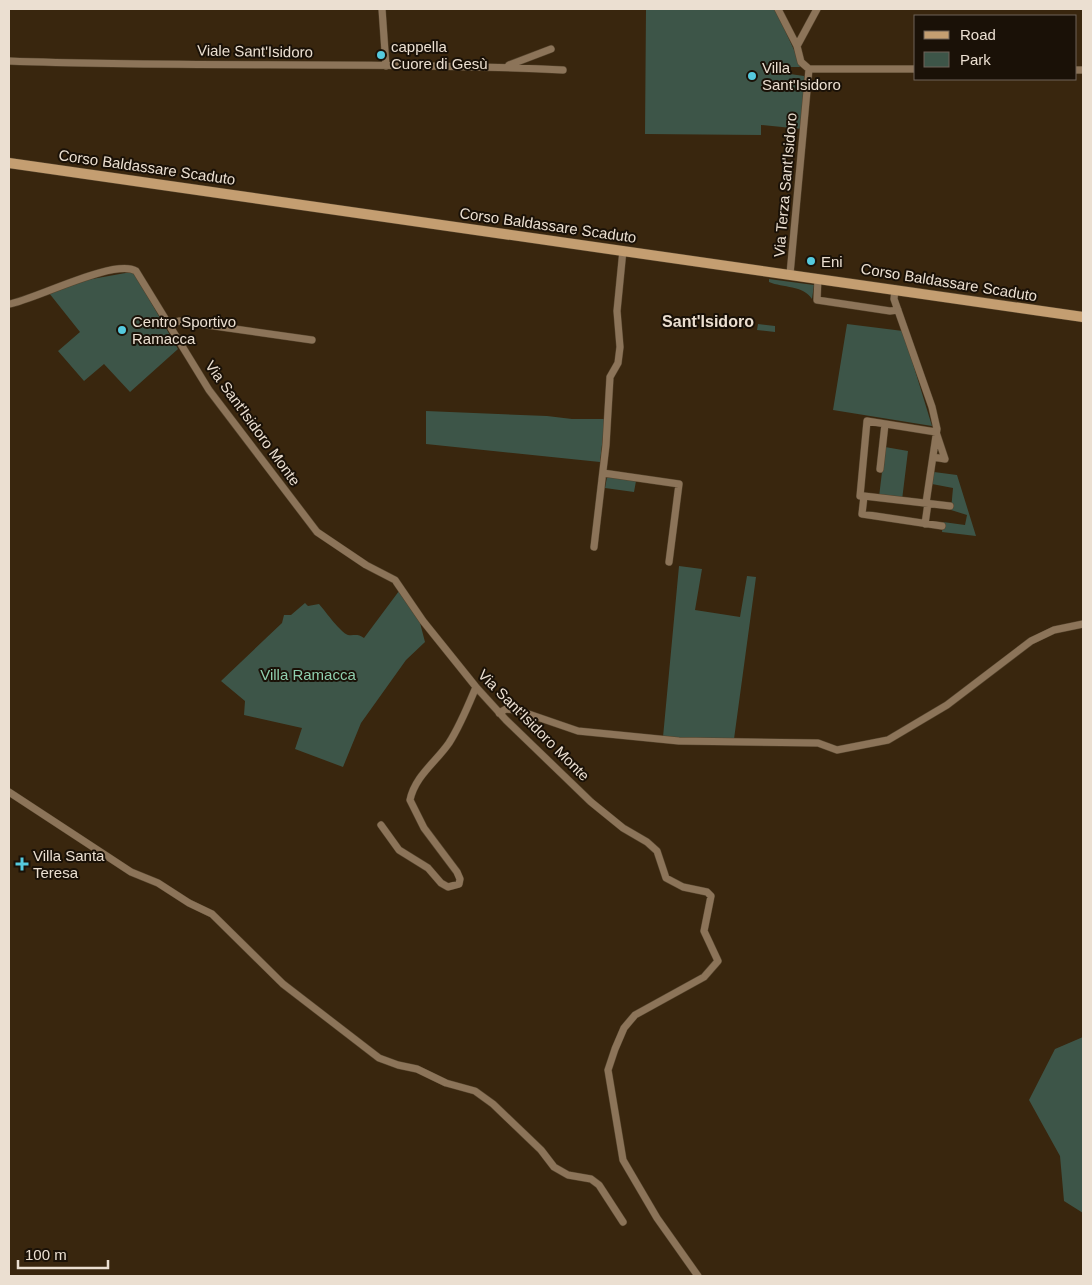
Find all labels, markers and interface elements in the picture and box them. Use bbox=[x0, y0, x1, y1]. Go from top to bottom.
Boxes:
legend bbox=[914, 15, 1077, 80]
text: Road bbox=[960, 26, 996, 43]
place label: cappella Cuore di Gesù bbox=[391, 38, 488, 72]
street label: Viale Sant'Isidoro bbox=[197, 41, 313, 61]
marker: cappella Cuore di Gesù bbox=[375, 49, 387, 61]
text: Park bbox=[960, 51, 991, 68]
place label: Villa Sant'Isidoro bbox=[762, 59, 841, 93]
marker: Villa Sant'Isidoro bbox=[746, 70, 758, 82]
street label: Via Terza Sant'Isidoro bbox=[770, 112, 800, 258]
street label: Corso Baldassare Scaduto bbox=[57, 146, 237, 188]
street label: Corso Baldassare Scaduto bbox=[458, 204, 638, 246]
place label: Eni bbox=[821, 253, 843, 270]
marker: Eni bbox=[805, 255, 817, 267]
street label: Corso Baldassare Scaduto bbox=[860, 260, 1038, 304]
place label: Centro Sportivo Ramacca bbox=[132, 313, 236, 347]
district label: Sant'Isidoro bbox=[662, 313, 754, 330]
marker: Centro Sportivo Ramacca bbox=[116, 324, 128, 336]
street label: Via Sant'Isidoro Monte bbox=[202, 357, 304, 489]
park label: Villa Ramacca bbox=[260, 666, 356, 683]
street label: Via Sant'Isidoro Monte bbox=[475, 666, 593, 784]
place label: Villa Santa Teresa bbox=[33, 847, 105, 881]
marker: Villa Santa Teresa bbox=[15, 857, 29, 871]
scale bar bbox=[18, 1238, 108, 1270]
text: 100 m bbox=[25, 1246, 67, 1263]

